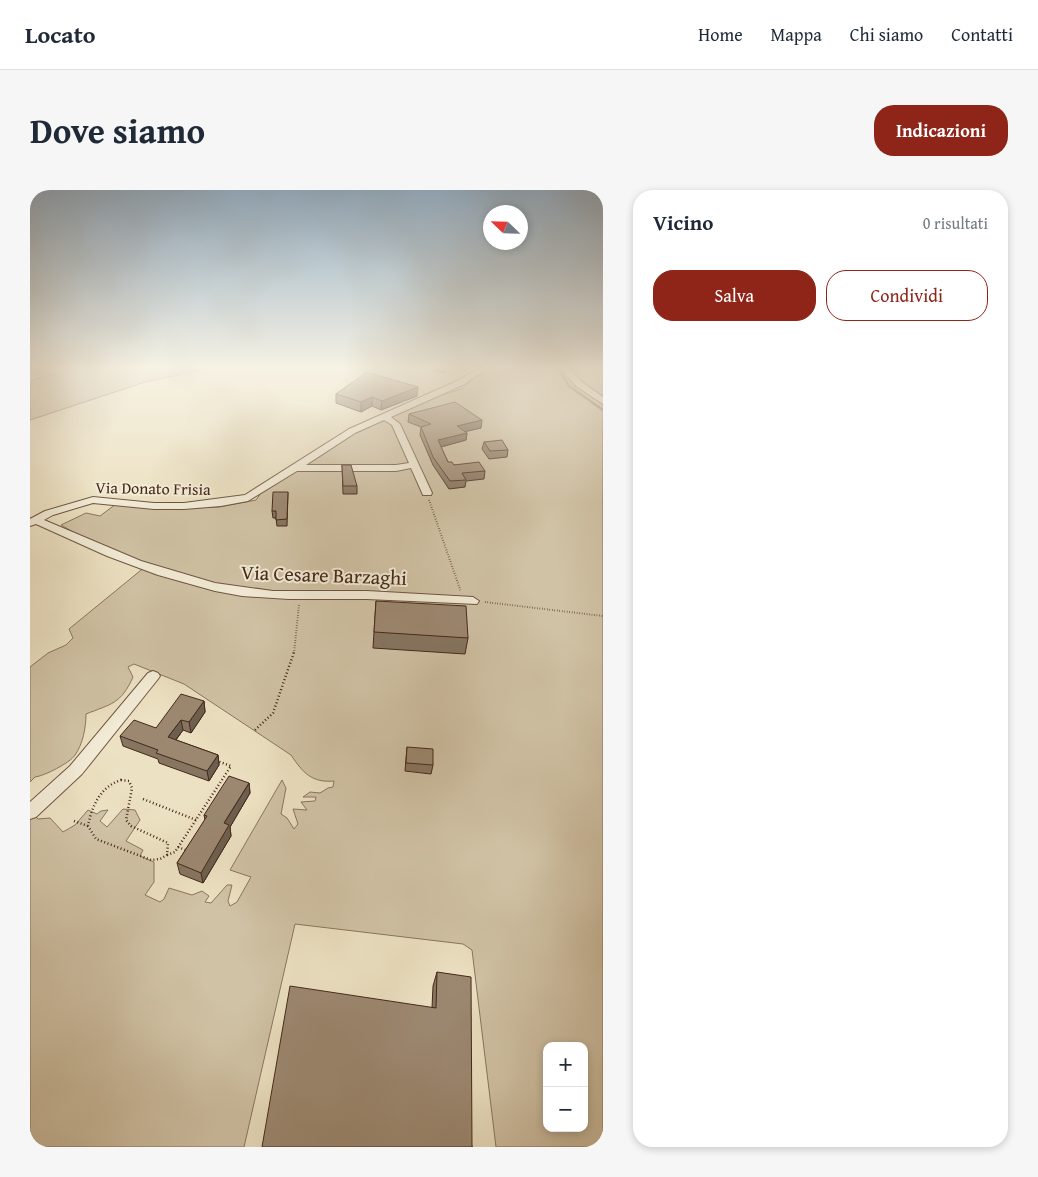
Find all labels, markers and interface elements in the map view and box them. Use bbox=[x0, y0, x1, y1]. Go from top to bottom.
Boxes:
text: Locato bbox=[25, 17, 96, 52]
text: Home bbox=[698, 21, 743, 48]
text: Mappa bbox=[771, 21, 822, 48]
text: Chi siamo bbox=[850, 21, 923, 48]
text: Contatti bbox=[951, 21, 1013, 48]
text: Dove siamo bbox=[30, 105, 205, 156]
button: Indicazioni bbox=[874, 105, 1008, 156]
north arrow bbox=[483, 205, 528, 250]
text: Vicino bbox=[653, 207, 713, 238]
text: 0 risultati bbox=[923, 211, 988, 235]
button: Salva bbox=[653, 270, 816, 321]
button: Condividi bbox=[826, 270, 988, 321]
street label: Via Donato Frisia bbox=[95, 475, 211, 501]
street label: Via Cesare Barzaghi bbox=[241, 557, 408, 592]
map controls bbox=[543, 1042, 588, 1132]
button: + bbox=[543, 1042, 588, 1087]
button: − bbox=[543, 1087, 588, 1132]

